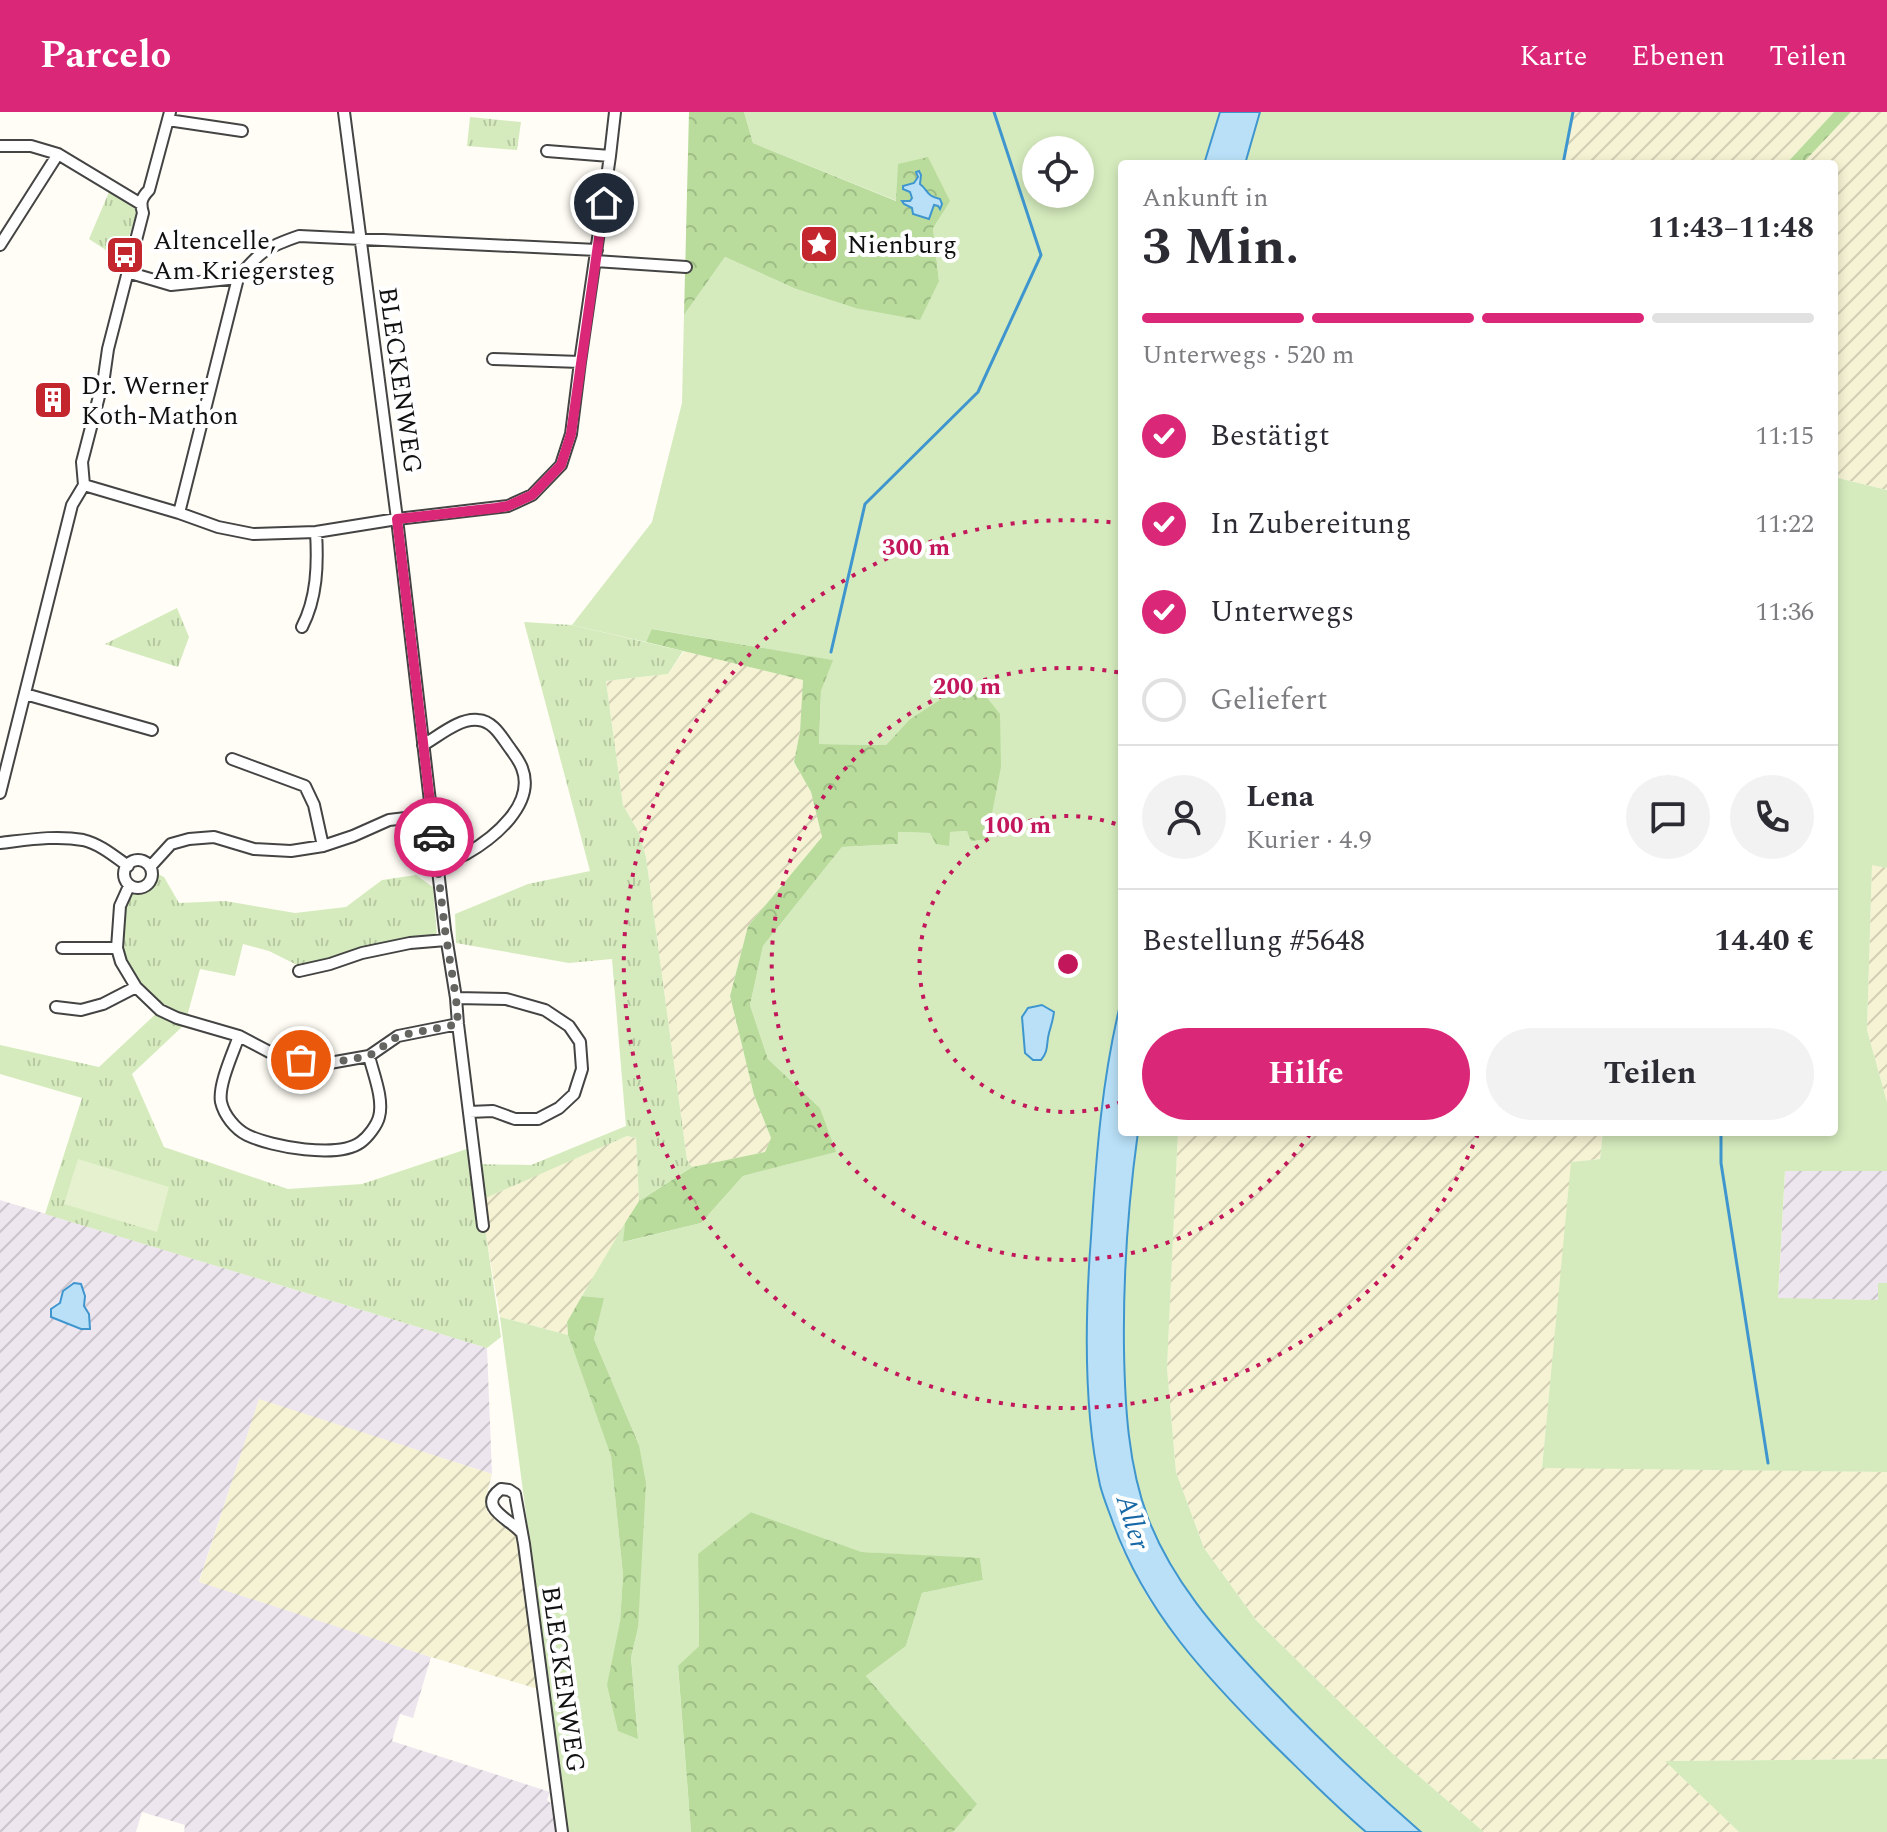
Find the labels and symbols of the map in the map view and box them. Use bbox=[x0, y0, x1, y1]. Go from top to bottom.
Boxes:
pin bbox=[570, 169, 638, 237]
place label: Altencelle, Am Kriegersteg bbox=[153, 221, 335, 291]
place icon: Nienburg bbox=[798, 223, 840, 265]
place label: Nienburg bbox=[847, 225, 957, 265]
bus stop icon: Altencelle, Am Kriegersteg bbox=[104, 234, 146, 276]
street label: BLECKENWEG bbox=[367, 284, 433, 476]
place label: Dr. Werner Koth-Mathon bbox=[81, 366, 238, 436]
building icon: Dr. Werner Koth-Mathon bbox=[32, 379, 74, 421]
text: 300 m bbox=[882, 530, 950, 566]
text: 200 m bbox=[933, 669, 1001, 705]
courier bbox=[394, 797, 474, 877]
text: 100 m bbox=[983, 808, 1051, 844]
centre of rings bbox=[1054, 950, 1082, 978]
pin bbox=[267, 1026, 335, 1094]
water label: Aller bbox=[1104, 1489, 1161, 1556]
street label: BLECKENWEG bbox=[530, 1583, 596, 1775]

